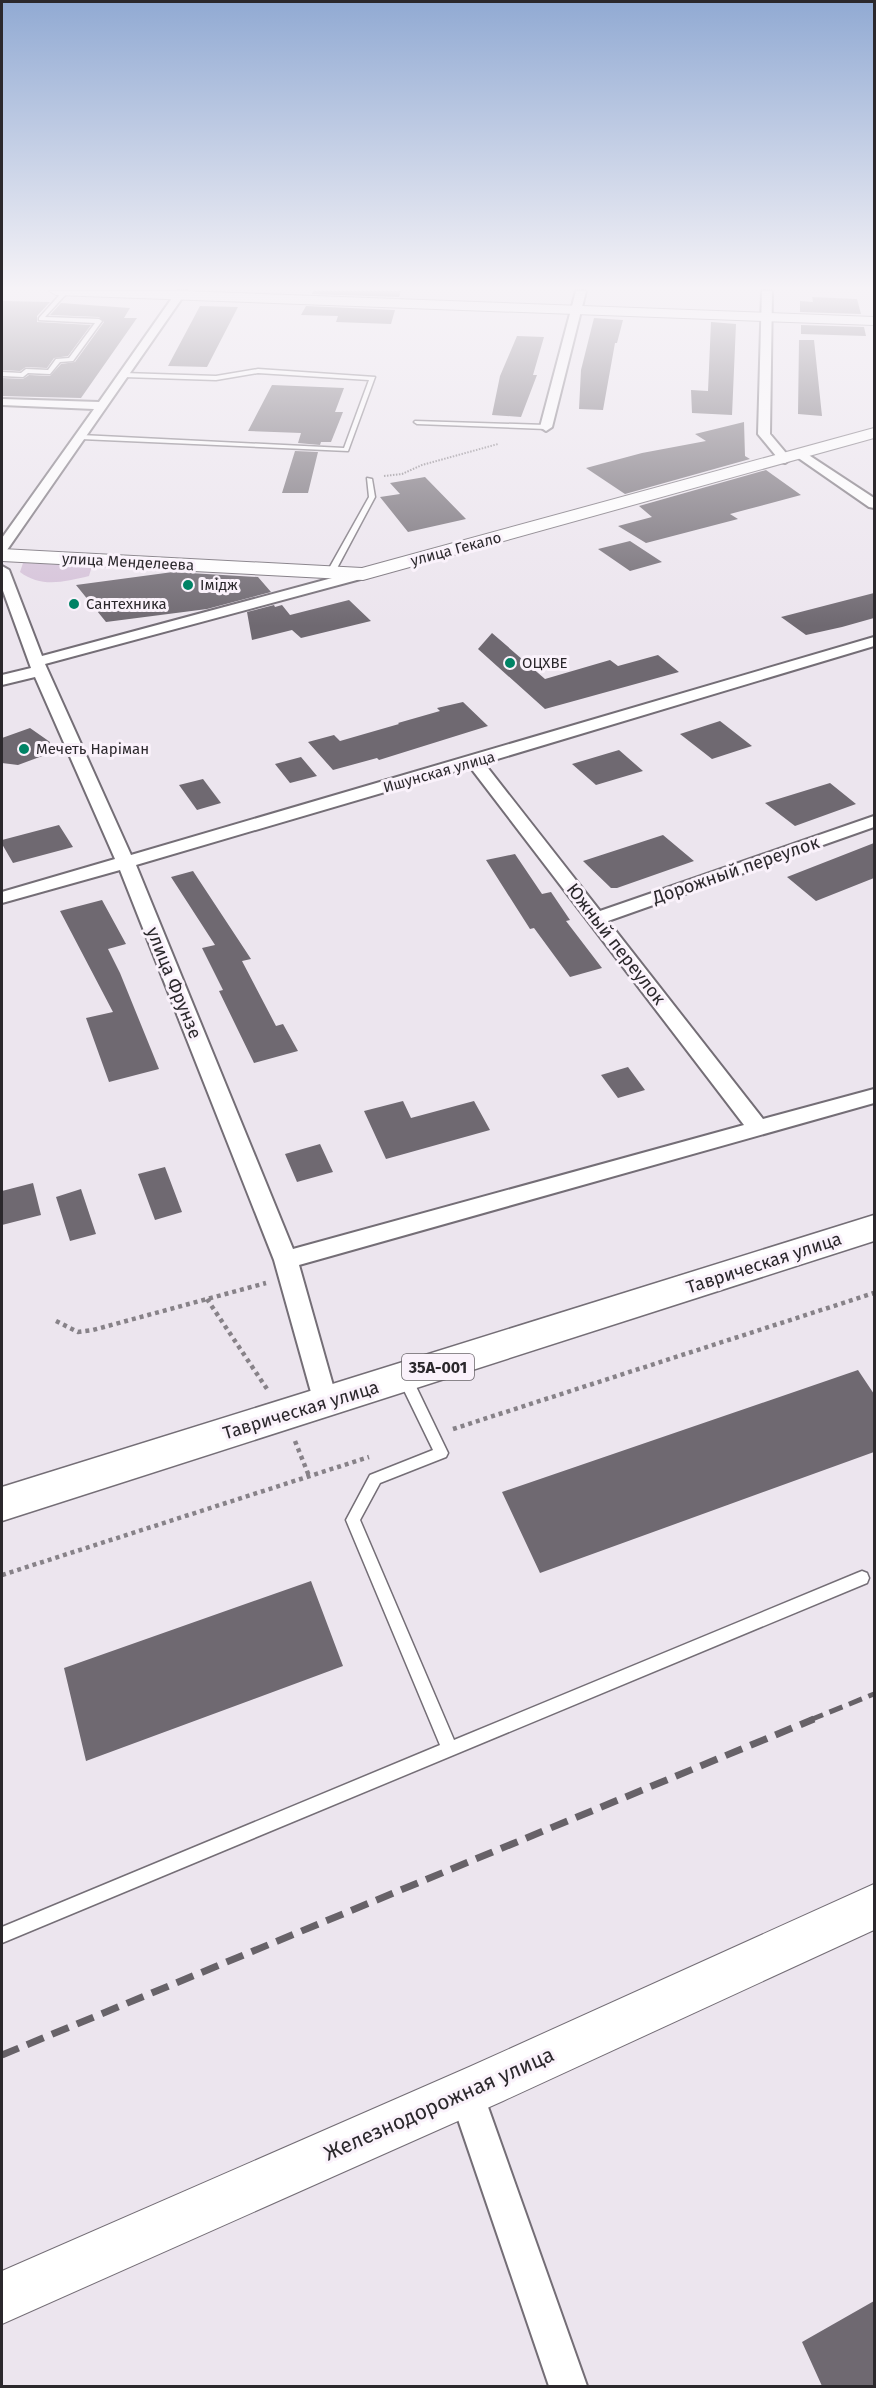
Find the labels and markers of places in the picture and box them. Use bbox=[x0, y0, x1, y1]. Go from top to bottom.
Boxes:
place label: Імідж bbox=[200, 576, 238, 594]
marker: Імідж bbox=[181, 578, 195, 592]
place label: Сантехника bbox=[86, 595, 167, 613]
marker: Сантехника bbox=[67, 597, 81, 611]
place label: ОЦХВЕ bbox=[522, 654, 568, 672]
marker: ОЦХВЕ bbox=[503, 656, 517, 670]
place label: Мечеть Наріман bbox=[36, 740, 149, 758]
marker: Мечеть Наріман bbox=[17, 742, 31, 756]

